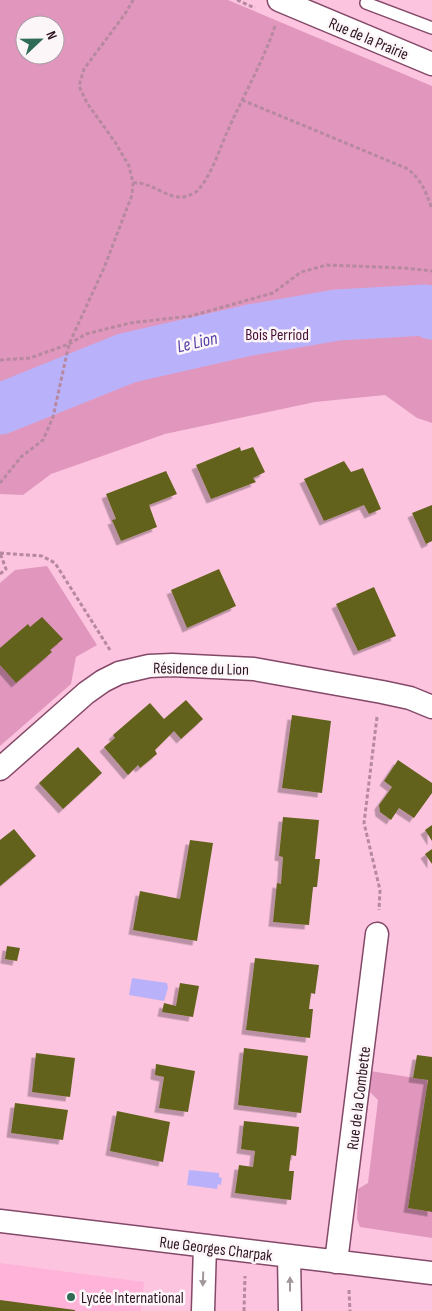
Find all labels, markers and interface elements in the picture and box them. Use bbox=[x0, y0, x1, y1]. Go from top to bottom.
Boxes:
street label: Rue de la Prairie bbox=[326, 14, 411, 65]
north arrow bbox=[15, 15, 65, 65]
text: N bbox=[42, 29, 61, 42]
park label: Bois Perriod bbox=[245, 326, 309, 345]
water label: Le Lion bbox=[175, 328, 220, 357]
street label: Résidence du Lion bbox=[153, 659, 249, 680]
street label: Rue de la Combette bbox=[344, 1045, 375, 1151]
street label: Rue Georges Charpak bbox=[158, 1233, 273, 1266]
one-way arrow bbox=[199, 1271, 207, 1287]
one-way arrow bbox=[286, 1275, 294, 1291]
place label: Lycée International bbox=[81, 1289, 184, 1308]
marker: Lycée International bbox=[65, 1291, 77, 1303]

